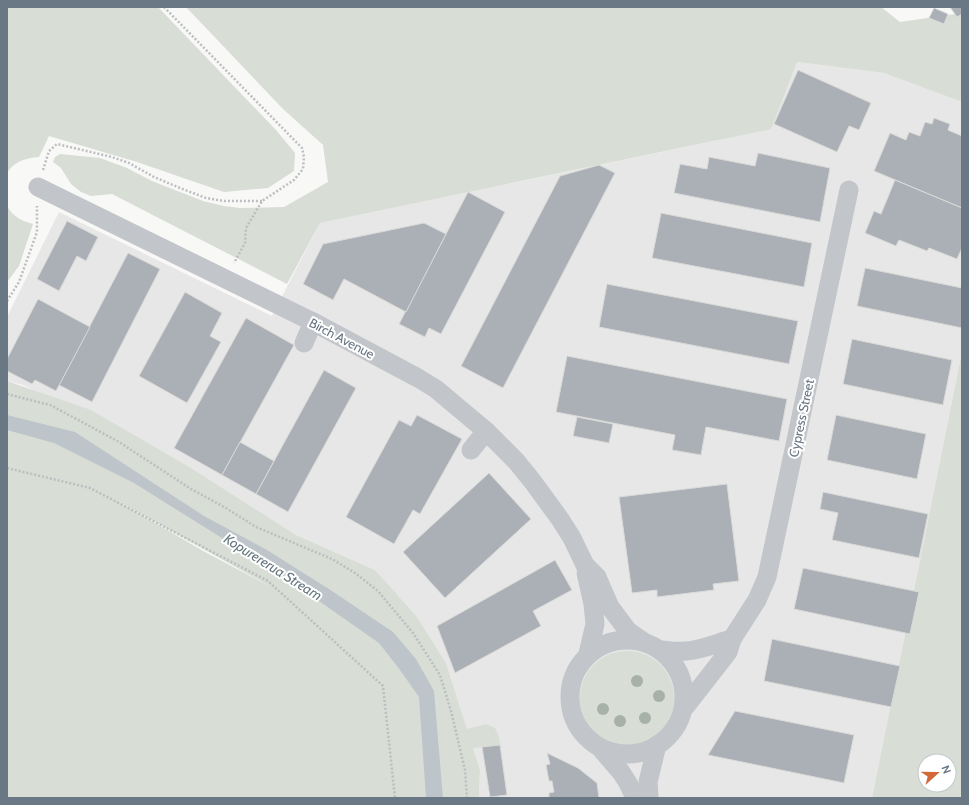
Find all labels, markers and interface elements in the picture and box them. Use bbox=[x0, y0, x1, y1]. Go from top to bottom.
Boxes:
street label: Birch Avenue bbox=[307, 314, 378, 362]
street label: Cypress Street bbox=[785, 377, 817, 459]
water label: Kopurererua Stream bbox=[221, 530, 325, 604]
north arrow bbox=[917, 753, 957, 793]
text: N bbox=[938, 763, 954, 776]

